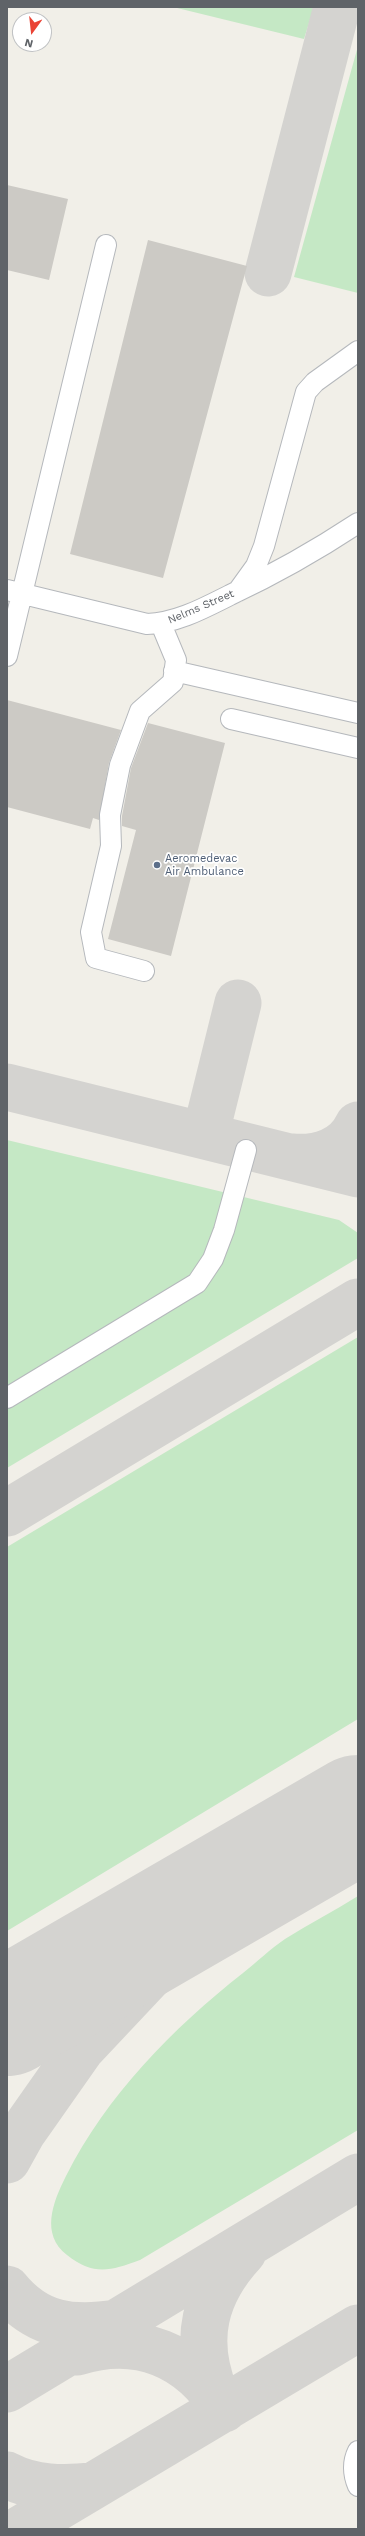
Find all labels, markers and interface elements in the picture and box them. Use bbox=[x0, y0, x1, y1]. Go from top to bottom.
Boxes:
north arrow bbox=[12, 12, 52, 52]
text: N bbox=[23, 36, 35, 50]
street label: Nelms Street bbox=[166, 587, 236, 627]
place label: Aeromedevac Air Ambulance bbox=[165, 852, 244, 878]
marker: Aeromedevac Air Ambulance bbox=[152, 860, 162, 870]

